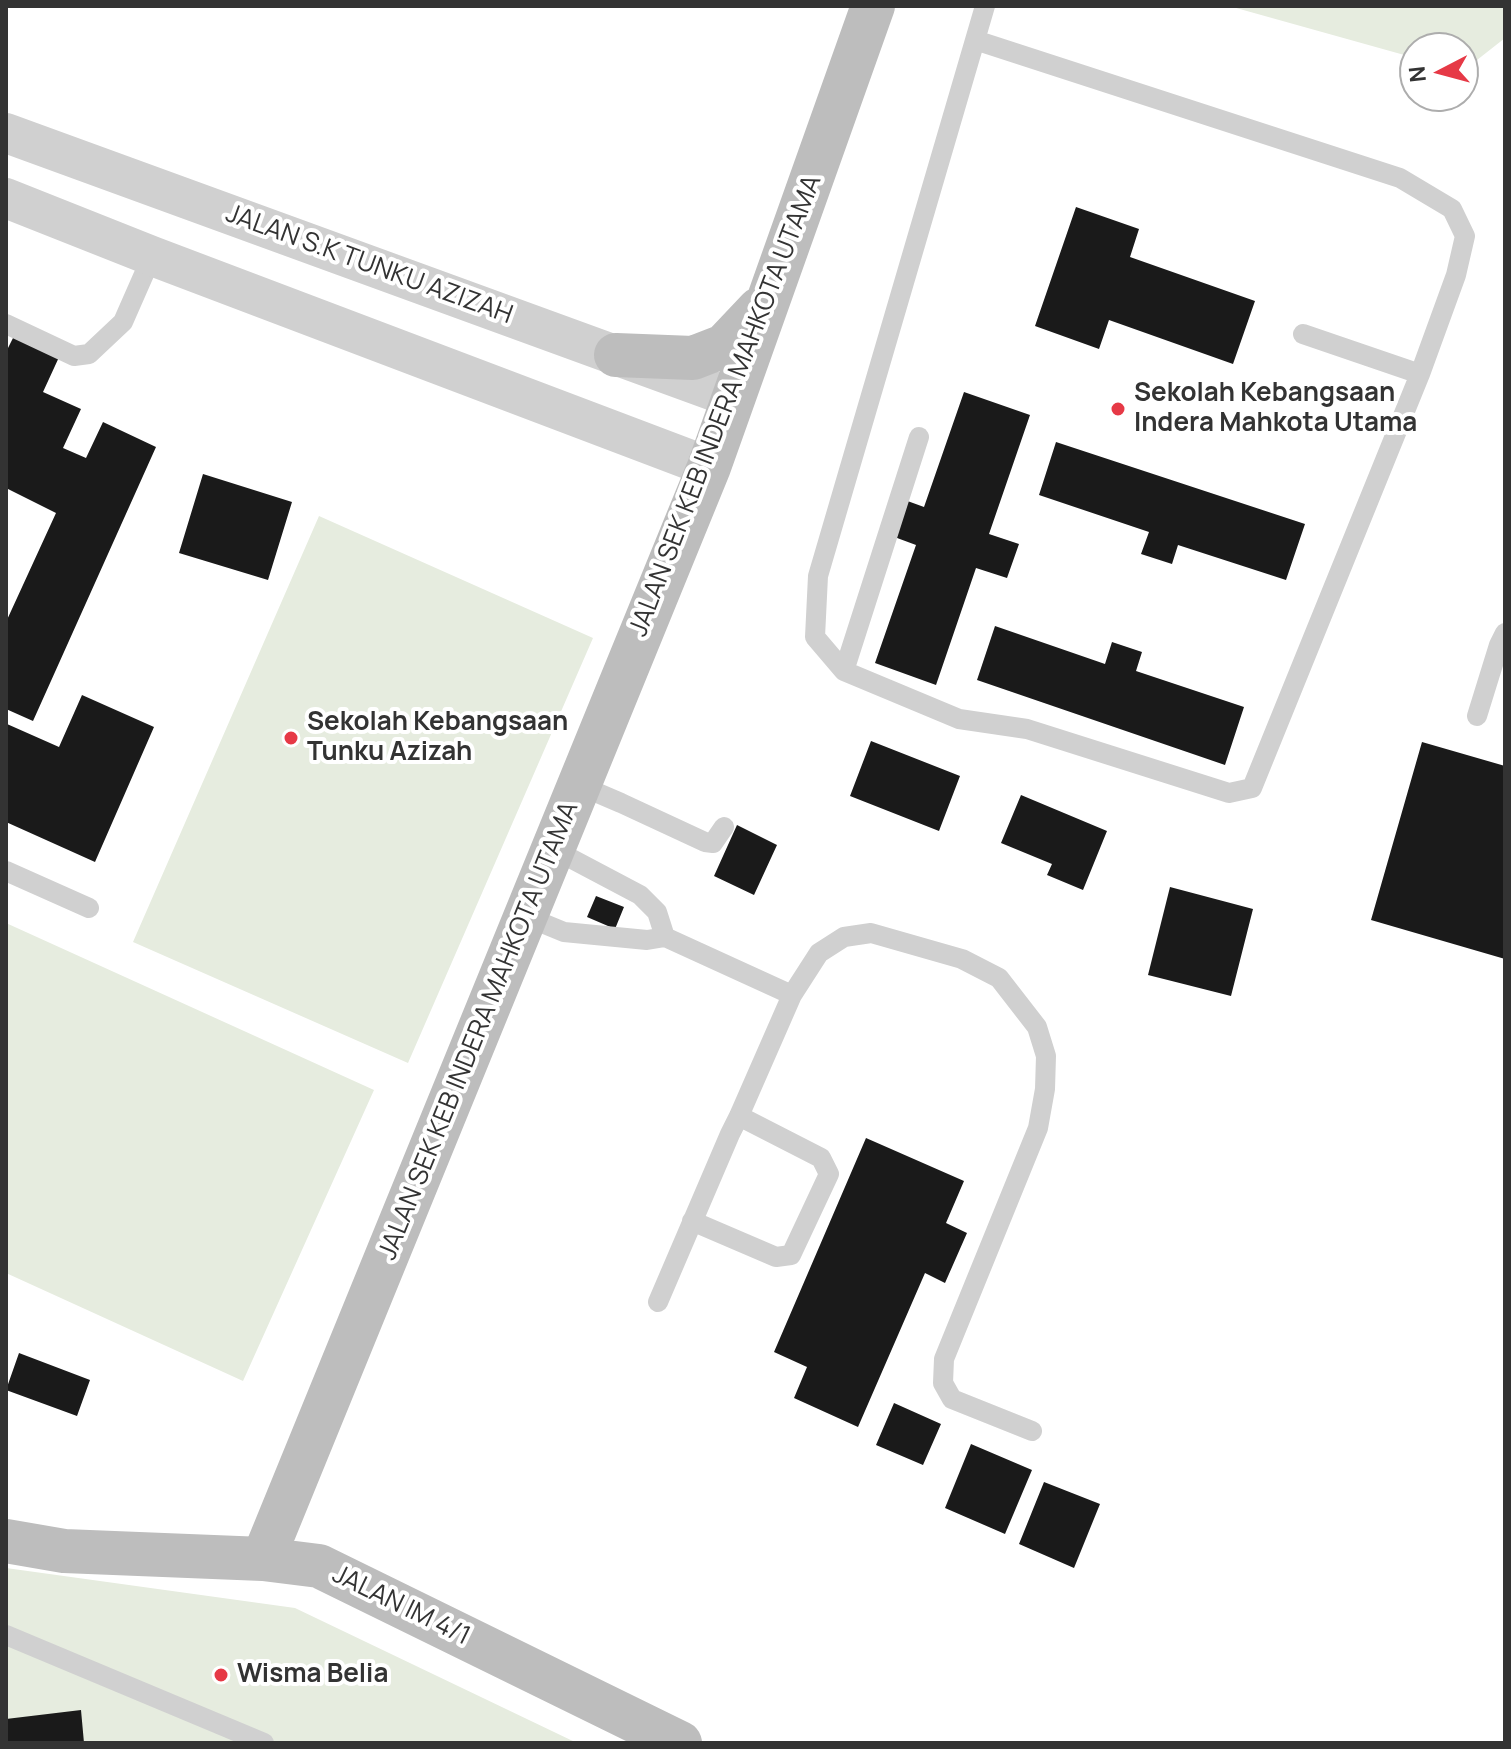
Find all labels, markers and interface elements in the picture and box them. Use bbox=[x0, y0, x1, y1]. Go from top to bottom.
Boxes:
north arrow bbox=[1399, 32, 1479, 112]
text: N bbox=[1401, 65, 1433, 84]
street label: JALAN SEK KEB INDERA MAHKOTA UTAMA bbox=[623, 171, 829, 641]
street label: JALAN S.K TUNKU AZIZAH bbox=[222, 199, 516, 331]
place label: Sekolah Kebangsaan Indera Mahkota Utama bbox=[1134, 378, 1417, 440]
marker: Sekolah Kebangsaan Indera Mahkota Utama bbox=[1109, 400, 1127, 418]
place label: Sekolah Kebangsaan Tunku Azizah bbox=[307, 707, 568, 768]
marker: Sekolah Kebangsaan Tunku Azizah bbox=[282, 729, 300, 747]
street label: JALAN SEK KEB INDERA MAHKOTA UTAMA bbox=[372, 797, 586, 1265]
street label: JALAN IM 4/1 bbox=[327, 1559, 475, 1653]
place label: Wisma Belia bbox=[237, 1659, 388, 1691]
marker: Wisma Belia bbox=[212, 1666, 230, 1684]

